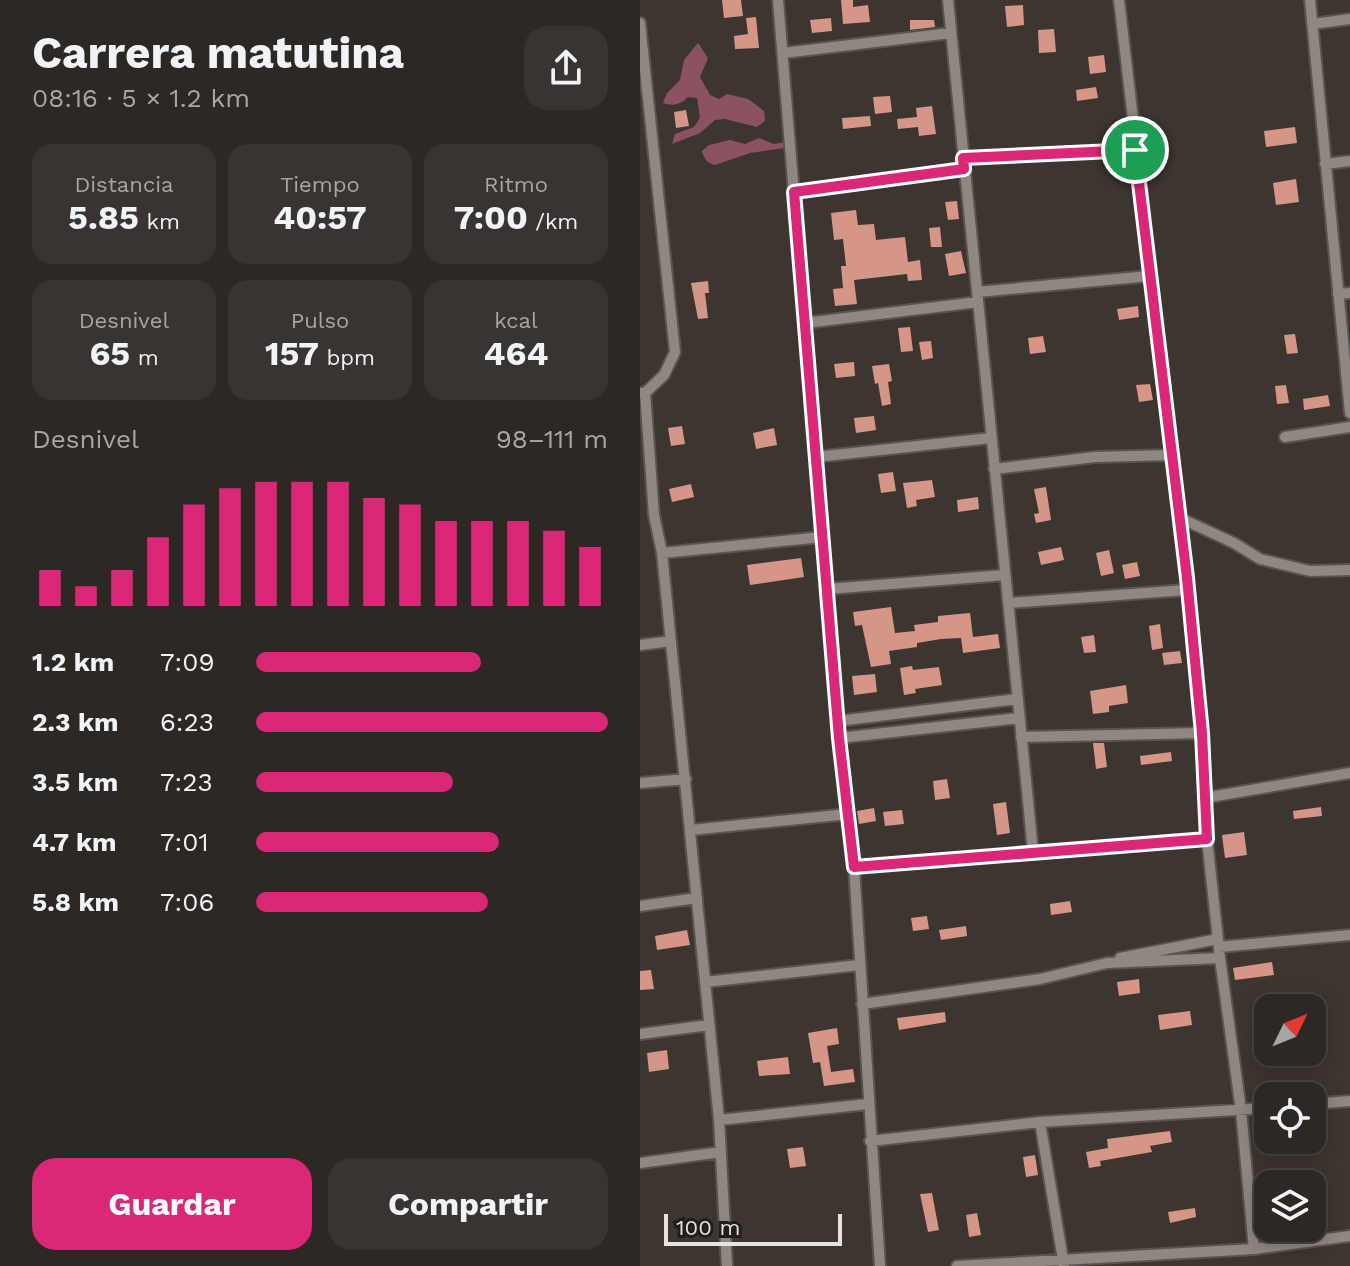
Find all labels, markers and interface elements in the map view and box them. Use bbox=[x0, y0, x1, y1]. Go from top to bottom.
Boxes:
button: share bbox=[524, 26, 608, 110]
text: Carrera matutina bbox=[32, 27, 404, 79]
text: 08:16 · 5 × 1.2 km bbox=[32, 83, 250, 113]
pin bbox=[1101, 116, 1169, 184]
icon: arrive bbox=[1113, 128, 1157, 172]
text: Distancia bbox=[74, 172, 174, 197]
text: Tiempo bbox=[280, 172, 360, 197]
text: Ritmo bbox=[484, 172, 548, 197]
text: 5.85 bbox=[68, 197, 139, 237]
text: 40:57 bbox=[273, 197, 367, 237]
text: 7:00 bbox=[454, 197, 528, 237]
text: km bbox=[139, 209, 180, 234]
text: /km bbox=[528, 209, 578, 234]
text: Desnivel bbox=[79, 308, 169, 333]
text: Pulso bbox=[291, 308, 349, 333]
text: kcal bbox=[494, 308, 538, 333]
text: 65 bbox=[89, 333, 130, 373]
text: 157 bbox=[265, 333, 319, 373]
text: 464 bbox=[484, 333, 548, 373]
text: m bbox=[130, 345, 159, 370]
text: bpm bbox=[319, 345, 375, 370]
text: Desnivel bbox=[32, 424, 139, 454]
text: 98–111 m bbox=[496, 424, 608, 454]
text: 1.2 km bbox=[32, 647, 114, 677]
text: 7:09 bbox=[160, 647, 215, 677]
text: 2.3 km bbox=[32, 707, 119, 737]
text: 6:23 bbox=[160, 707, 214, 737]
text: 3.5 km bbox=[32, 767, 118, 797]
text: 7:23 bbox=[160, 767, 213, 797]
text: 4.7 km bbox=[32, 827, 117, 857]
text: 7:01 bbox=[160, 827, 209, 857]
text: 5.8 km bbox=[32, 887, 119, 917]
text: 7:06 bbox=[160, 887, 214, 917]
north arrow bbox=[1254, 994, 1326, 1066]
map controls bbox=[1254, 994, 1326, 1242]
button: locate bbox=[1254, 1082, 1326, 1154]
button: Guardar bbox=[32, 1158, 312, 1250]
button: Compartir bbox=[328, 1158, 608, 1250]
button: layers bbox=[1254, 1170, 1326, 1242]
scale bar bbox=[664, 1210, 842, 1246]
text: 100 m bbox=[676, 1215, 740, 1240]

